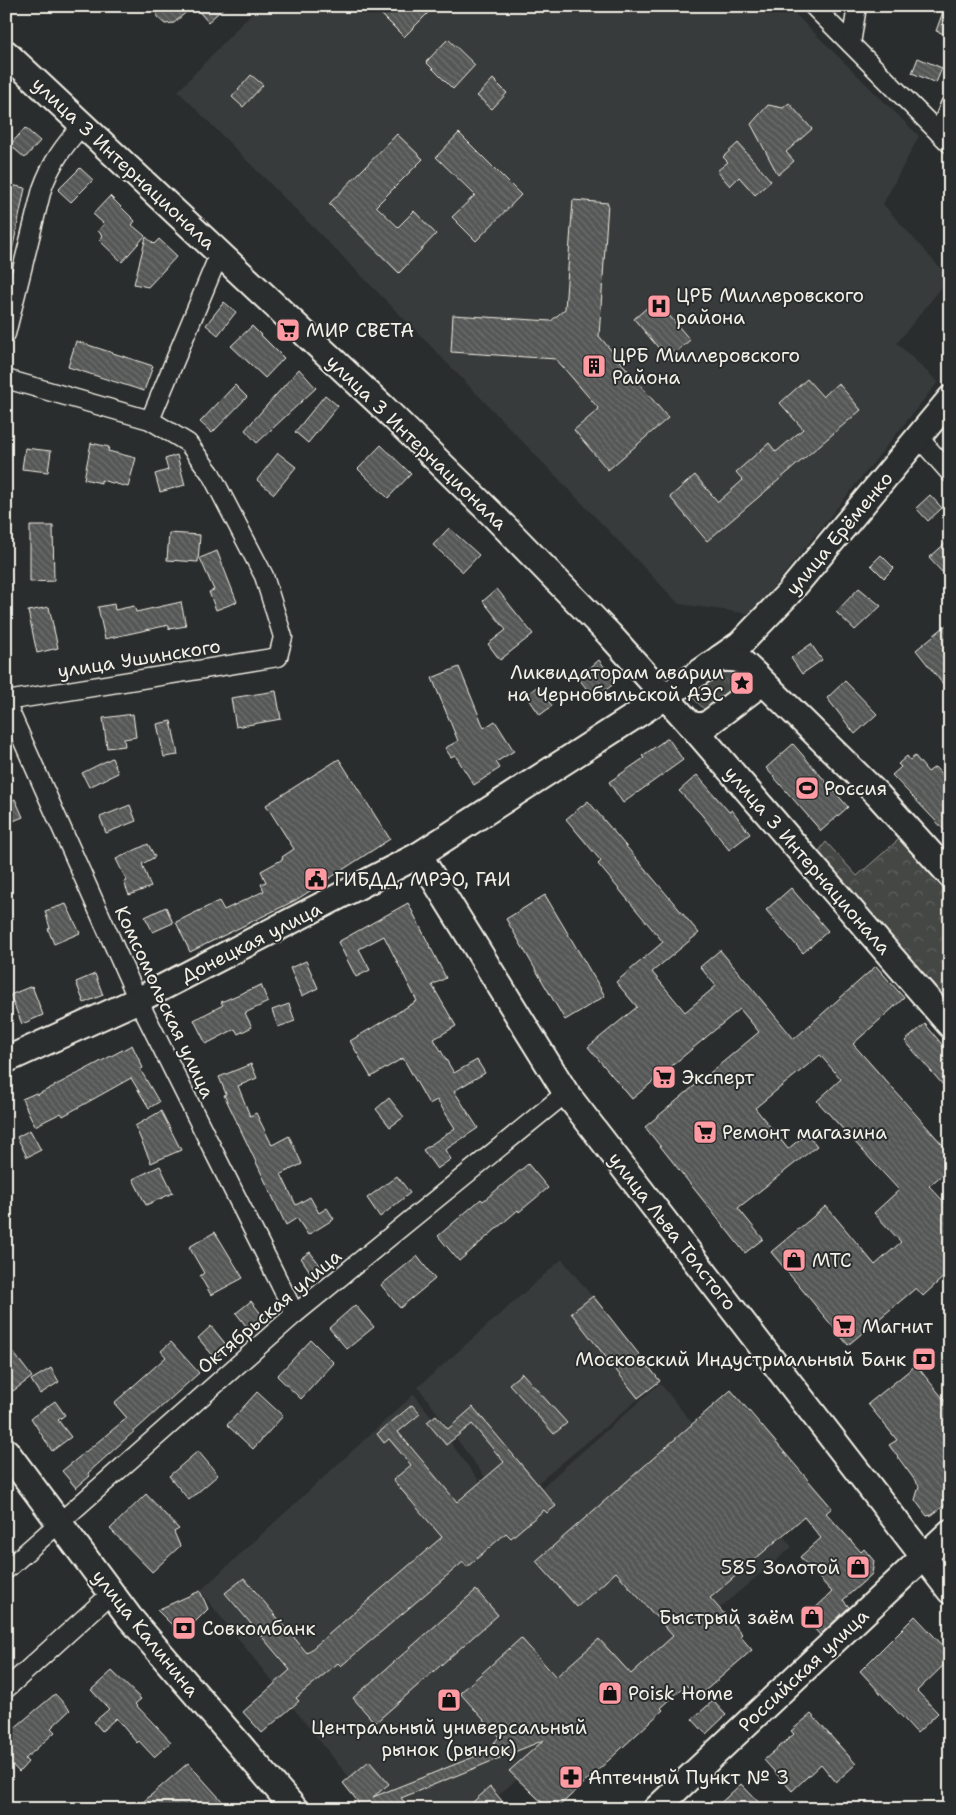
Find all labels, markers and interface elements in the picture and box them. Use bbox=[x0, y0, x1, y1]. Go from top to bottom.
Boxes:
street label: улица 3 Интернационала bbox=[27, 72, 221, 255]
place label: ЦРБ Миллеровского района bbox=[676, 283, 864, 330]
hospital icon: ЦРБ Миллеровского района bbox=[646, 293, 672, 319]
supermarket icon: МИР СВЕТА bbox=[275, 317, 301, 343]
place label: МИР СВЕТА bbox=[306, 318, 414, 343]
place label: ЦРБ Миллеровского Района bbox=[612, 343, 800, 390]
street label: улица 3 Интернационала bbox=[321, 349, 513, 536]
building icon: ЦРБ Миллеровского Района bbox=[581, 353, 607, 379]
street label: улица Ерёменко bbox=[780, 466, 898, 600]
street label: улица Ушинского bbox=[56, 633, 222, 684]
place label: Ликвидаторам аварии на Чернобыльской АЭС bbox=[507, 660, 724, 707]
place icon: Ликвидаторам аварии на Чернобыльской АЭС bbox=[729, 670, 755, 696]
street label: улица 3 Интернационала bbox=[719, 761, 897, 960]
sports icon: Россия bbox=[794, 775, 820, 801]
place label: Россия bbox=[824, 776, 887, 801]
public building icon: ГИБДД, МРЭО, ГАИ bbox=[303, 866, 329, 892]
place label: ГИБДД, МРЭО, ГАИ bbox=[334, 867, 511, 892]
street label: Донецкая улица bbox=[177, 896, 326, 989]
street label: Комсомольская улица bbox=[109, 902, 220, 1103]
supermarket icon: Эксперт bbox=[651, 1064, 677, 1090]
place label: Эксперт bbox=[682, 1065, 755, 1090]
supermarket icon: Ремонт магазина bbox=[692, 1119, 718, 1145]
place label: Ремонт магазина bbox=[722, 1120, 887, 1145]
street label: улица Льва Толстого bbox=[603, 1147, 742, 1316]
street label: Октябрьская улица bbox=[192, 1244, 347, 1379]
shop icon: МТС bbox=[781, 1247, 807, 1273]
place label: МТС bbox=[812, 1248, 852, 1273]
supermarket icon: Магнит bbox=[831, 1313, 857, 1339]
place label: Магнит bbox=[862, 1314, 933, 1339]
bank icon: Московский Индустриальный Банк bbox=[911, 1346, 937, 1372]
place label: Московский Индустриальный Банк bbox=[575, 1347, 906, 1372]
shop icon: 585 Золотой bbox=[845, 1554, 871, 1580]
place label: 585 Золотой bbox=[721, 1555, 840, 1580]
street label: улица Калинина bbox=[87, 1564, 205, 1702]
street label: Российская улица bbox=[733, 1603, 874, 1737]
shop icon: Быстрый заём bbox=[799, 1604, 825, 1630]
place label: Быстрый заём bbox=[659, 1605, 794, 1630]
bank icon: Совкомбанк bbox=[171, 1615, 197, 1641]
place label: Совкомбанк bbox=[202, 1616, 316, 1641]
shop icon: Poisk Home bbox=[597, 1680, 623, 1706]
place label: Poisk Home bbox=[628, 1681, 733, 1706]
shop icon: Центральный универсальный рынок (рынок) bbox=[436, 1687, 462, 1713]
place label: Центральный универсальный рынок (рынок) bbox=[311, 1715, 587, 1762]
pharmacy icon: Аптечный Пункт № 3 bbox=[558, 1764, 584, 1790]
place label: Аптечный Пункт № 3 bbox=[588, 1765, 789, 1790]

